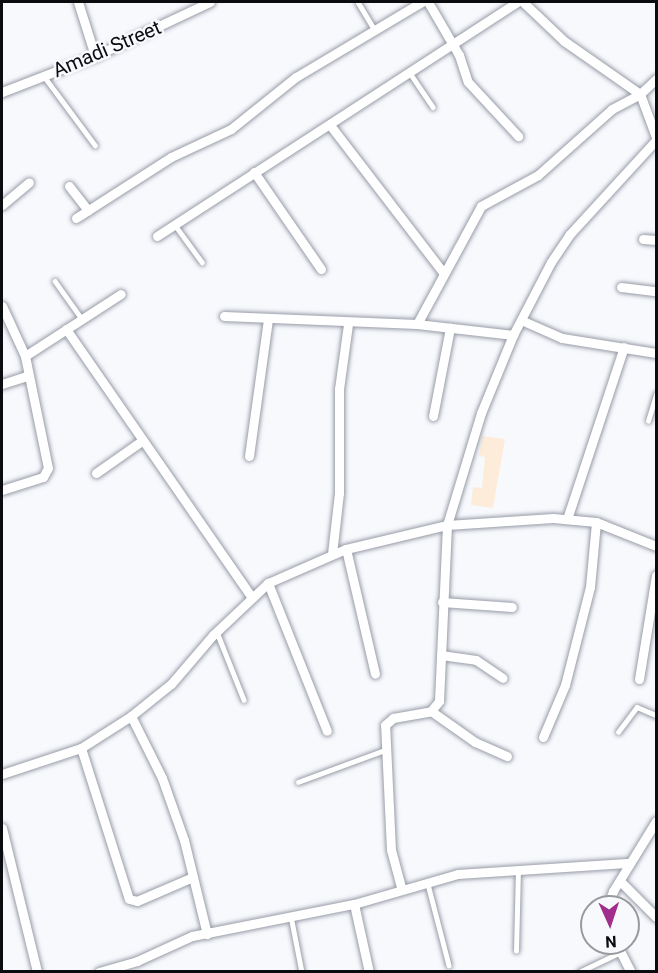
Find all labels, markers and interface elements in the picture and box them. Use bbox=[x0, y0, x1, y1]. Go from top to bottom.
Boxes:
street label: Amadi Street bbox=[49, 15, 165, 83]
north arrow bbox=[580, 895, 640, 955]
text: N bbox=[605, 932, 617, 951]

